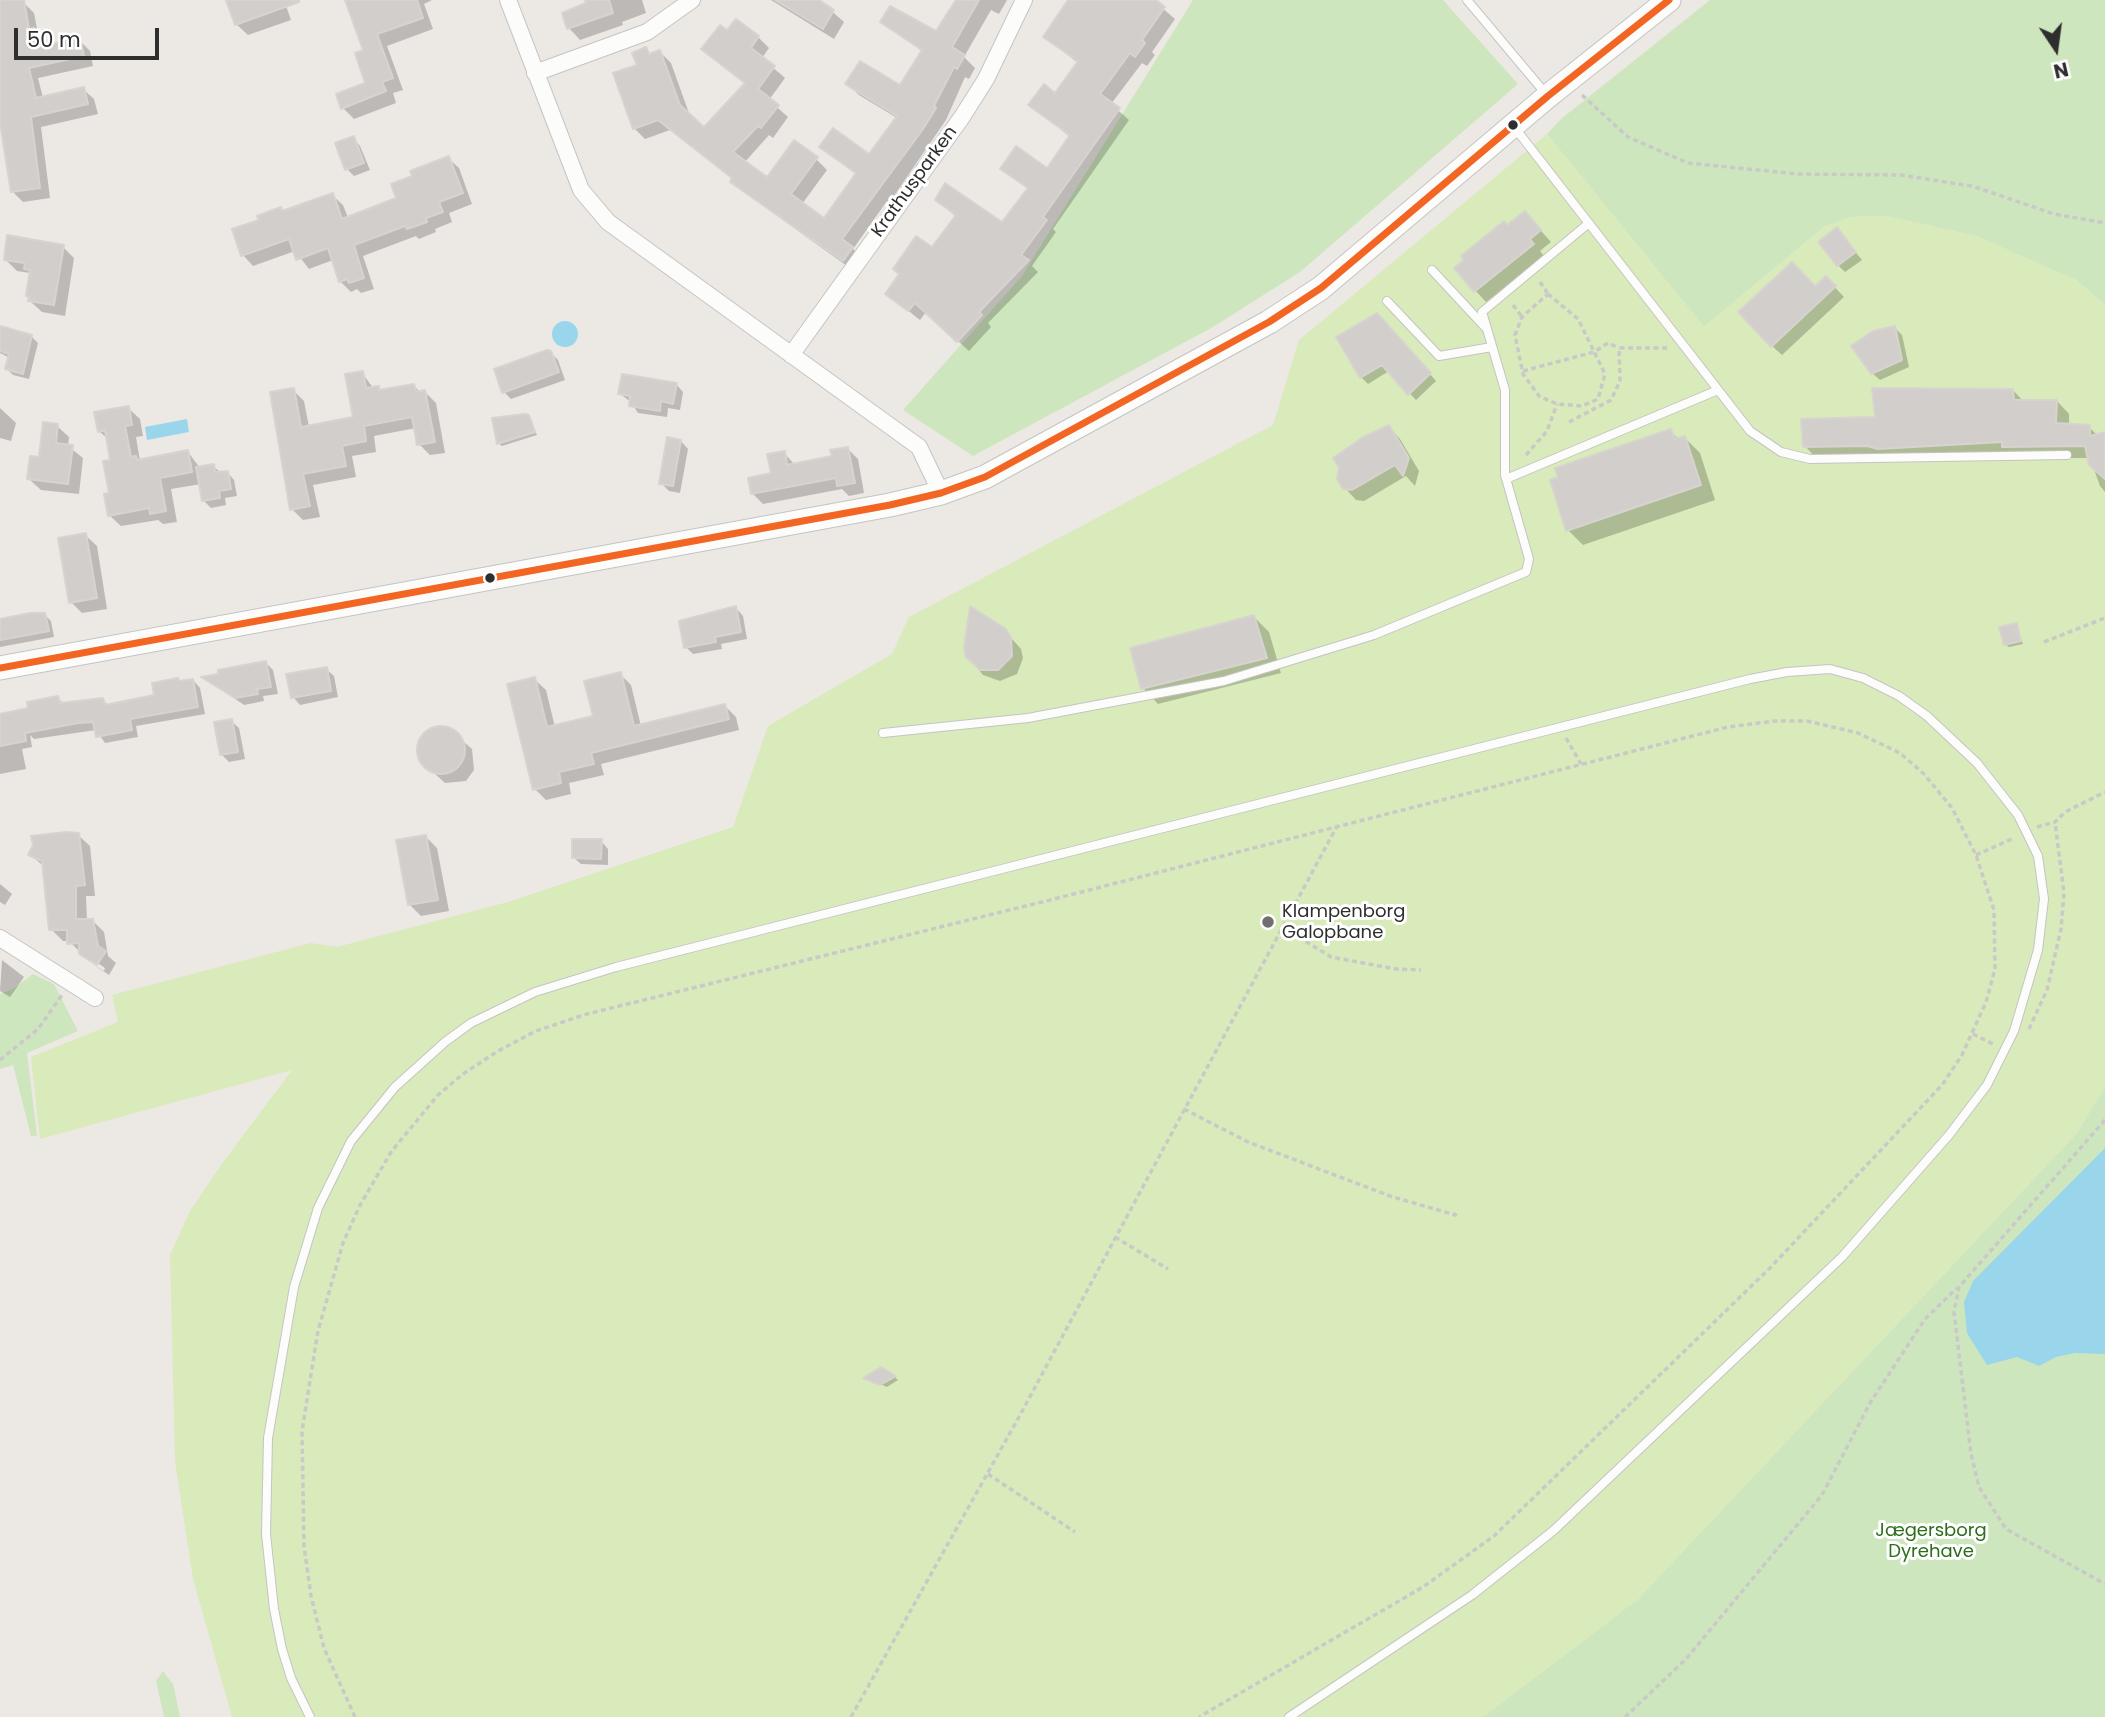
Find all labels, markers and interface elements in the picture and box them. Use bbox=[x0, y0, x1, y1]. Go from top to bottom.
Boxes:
scale bar bbox=[18, 14, 163, 58]
north arrow bbox=[2021, 14, 2091, 84]
text: 50 m bbox=[27, 25, 81, 54]
text: N bbox=[2051, 55, 2071, 85]
unlabelled marker bbox=[1506, 118, 1520, 132]
street label: Krathusparken bbox=[868, 122, 962, 242]
unlabelled marker bbox=[483, 571, 497, 585]
place label: Klampenborg Galopbane bbox=[1282, 901, 1405, 944]
marker: Klampenborg Galopbane bbox=[1260, 914, 1276, 930]
park label: Jægersborg Dyrehave bbox=[1875, 1520, 1987, 1562]

